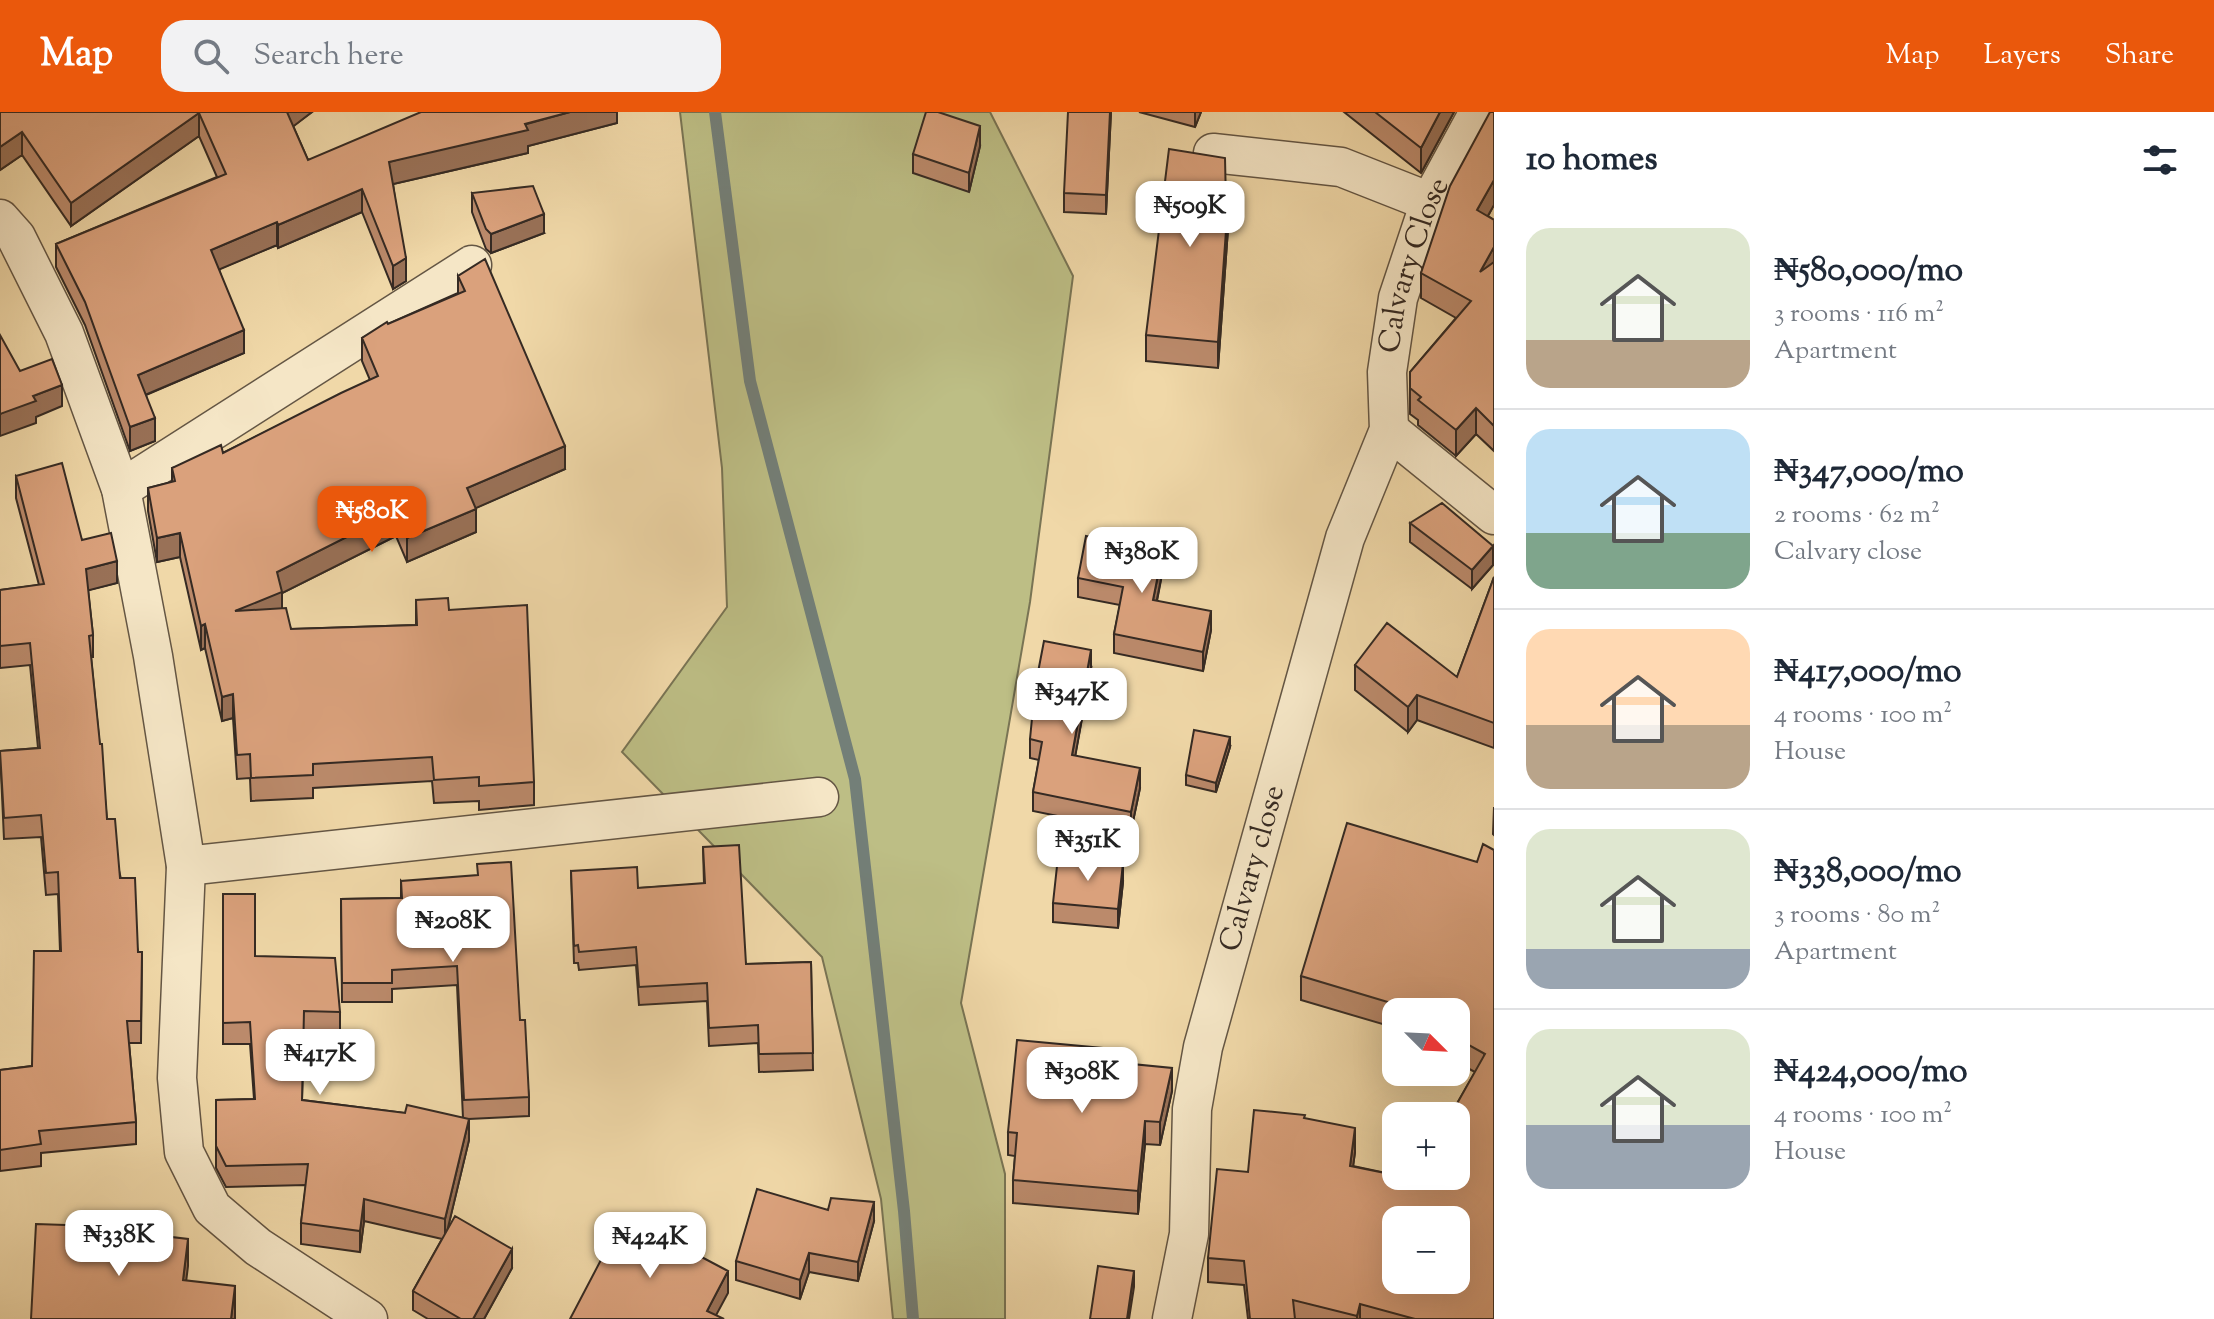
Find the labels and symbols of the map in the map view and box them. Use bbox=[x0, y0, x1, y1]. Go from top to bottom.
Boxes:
street label: Calvary Close bbox=[1369, 170, 1461, 356]
pin: ₦509K bbox=[1134, 181, 1246, 249]
pin: ₦580K bbox=[316, 486, 428, 554]
pin: ₦380K bbox=[1086, 527, 1198, 595]
pin: ₦347K bbox=[1016, 668, 1128, 736]
street label: Calvary close bbox=[1209, 780, 1296, 957]
pin: ₦351K bbox=[1032, 815, 1144, 883]
pin: ₦208K bbox=[397, 896, 509, 964]
north arrow bbox=[1382, 998, 1470, 1086]
pin: ₦417K bbox=[264, 1029, 376, 1097]
pin: ₦308K bbox=[1026, 1047, 1138, 1115]
pin: ₦338K bbox=[63, 1210, 175, 1278]
pin: ₦424K bbox=[594, 1212, 706, 1280]

